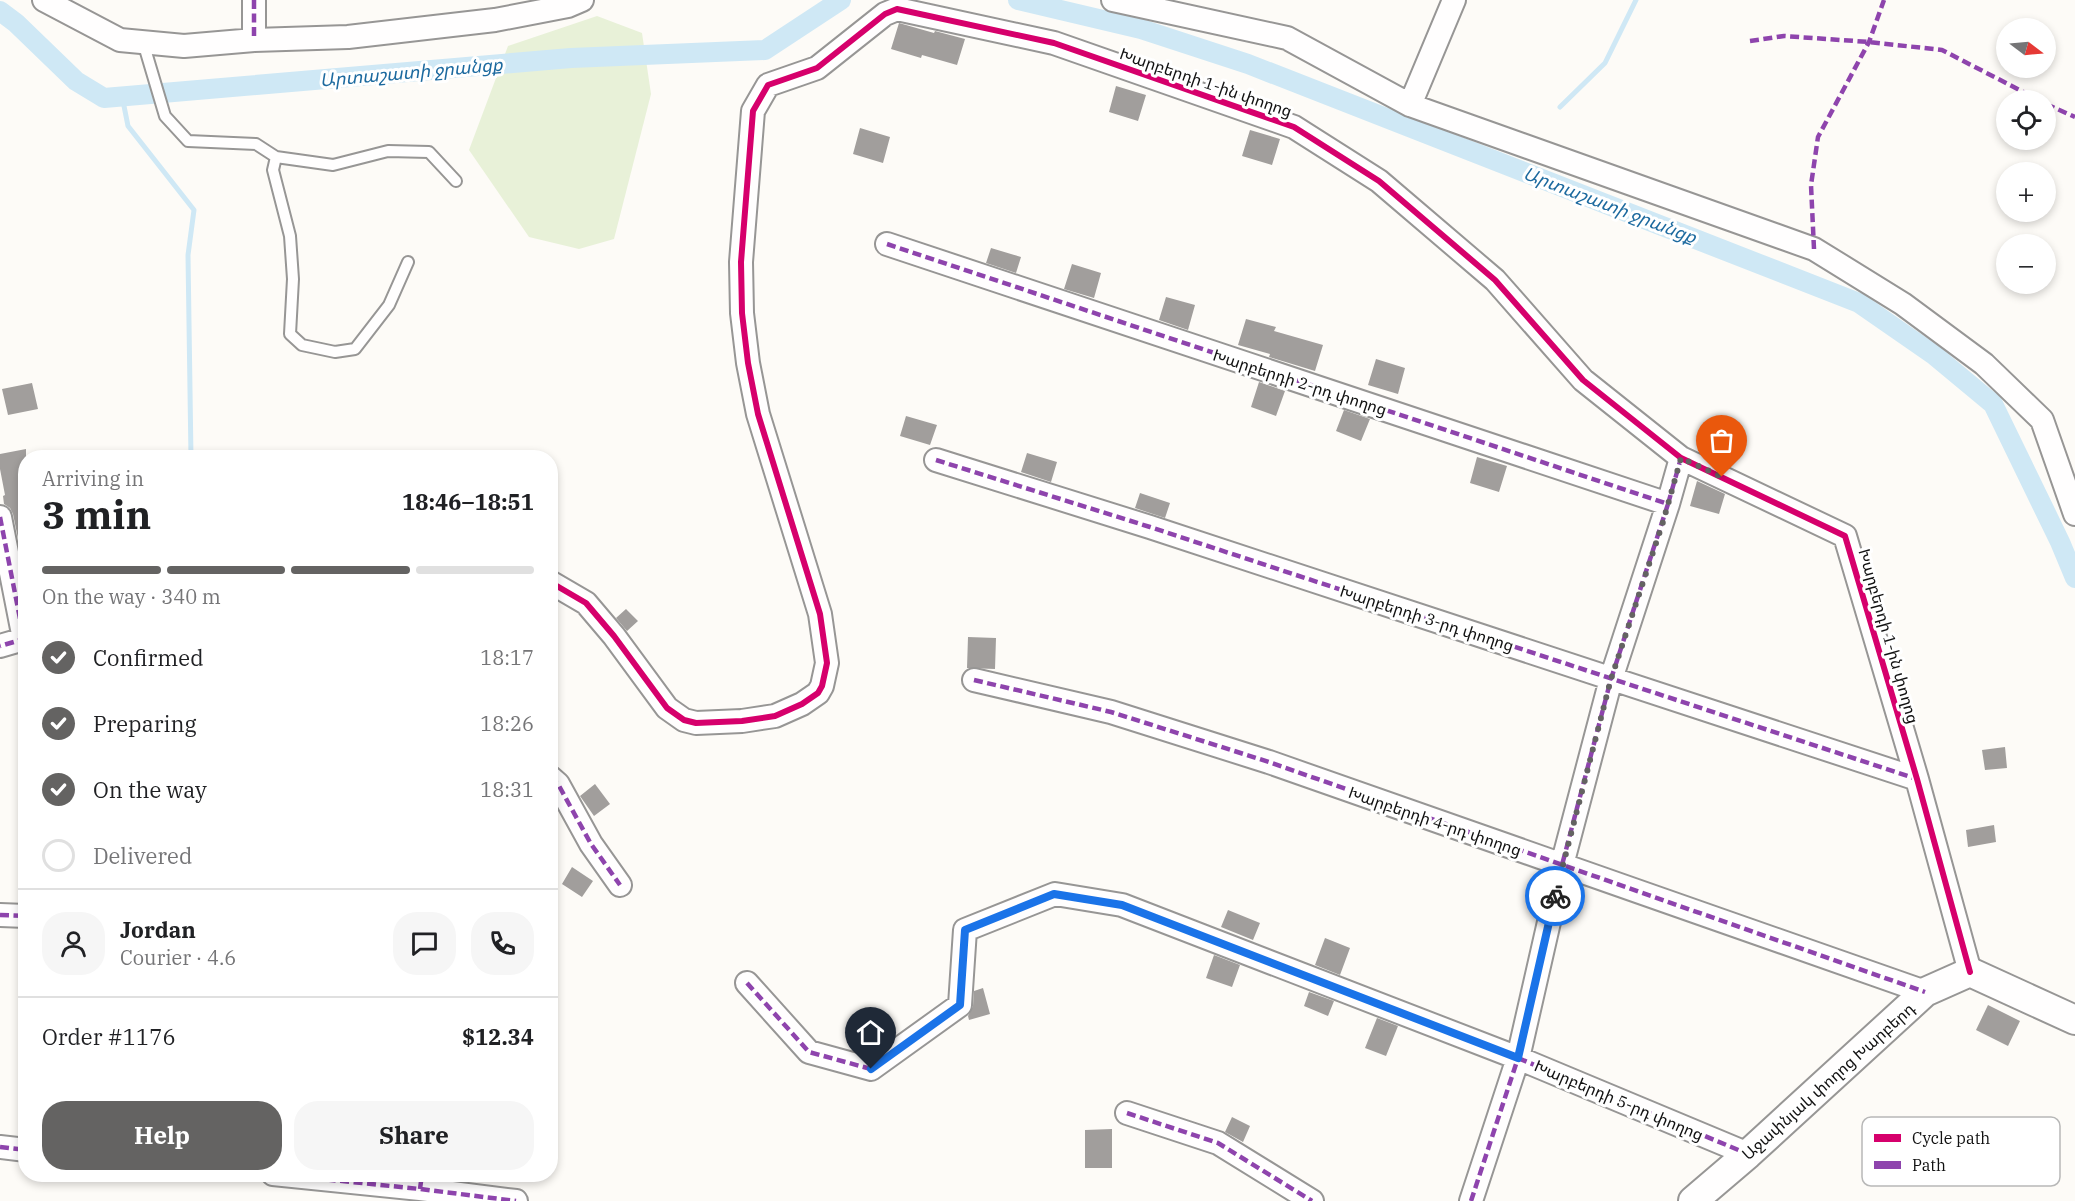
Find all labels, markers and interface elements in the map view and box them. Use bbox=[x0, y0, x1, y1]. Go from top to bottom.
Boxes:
north arrow bbox=[1996, 18, 2056, 78]
map controls bbox=[1996, 18, 2056, 294]
street label: Խարբերդի 1-ին փողոց bbox=[1117, 43, 1295, 121]
water label: Արտաշատի ջրանցք bbox=[319, 52, 505, 91]
button: locate bbox=[1996, 90, 2056, 150]
water label: Արտաշատի ջրանցք bbox=[1520, 161, 1701, 249]
button: + bbox=[1996, 162, 2056, 222]
button: − bbox=[1996, 234, 2056, 294]
street label: Խարբերդի 2-րդ փողոց bbox=[1210, 344, 1390, 420]
pin bbox=[1696, 415, 1747, 477]
icon: bag bbox=[1705, 424, 1738, 457]
text: Arriving in bbox=[42, 465, 144, 492]
text: 18:46–18:51 bbox=[402, 487, 534, 516]
text: 3 min bbox=[42, 489, 151, 540]
street label: Խարբերդի 1-ին փողոց bbox=[1854, 546, 1924, 726]
street label: Խարբերդի 3-րդ փողոց bbox=[1337, 580, 1517, 656]
text: On the way · 340 m bbox=[42, 583, 221, 610]
icon: check bbox=[42, 641, 75, 674]
text: Confirmed bbox=[93, 643, 204, 672]
text: 18:17 bbox=[480, 644, 534, 671]
icon: check bbox=[42, 707, 75, 740]
text: Preparing bbox=[93, 709, 197, 738]
text: 18:26 bbox=[480, 710, 534, 737]
icon: check bbox=[42, 773, 75, 806]
text: On the way bbox=[93, 775, 207, 804]
text: 18:31 bbox=[480, 776, 534, 803]
street label: Խարբերդի 4-րդ փողոց bbox=[1346, 782, 1524, 860]
text: Delivered bbox=[93, 841, 192, 870]
courier bbox=[1525, 866, 1585, 926]
icon: bike bbox=[1539, 880, 1572, 913]
button: person bbox=[42, 912, 105, 975]
button: chat bbox=[393, 912, 456, 975]
button: phone bbox=[471, 912, 534, 975]
text: Jordan bbox=[120, 915, 196, 944]
text: Courier · 4.6 bbox=[120, 944, 236, 971]
street label: Աջափնյակ փողոց Խարբերդ bbox=[1737, 998, 1919, 1164]
pin bbox=[845, 1007, 896, 1069]
icon: home bbox=[854, 1016, 887, 1049]
text: Order #1176 bbox=[42, 1022, 176, 1051]
text: $12.34 bbox=[462, 1022, 534, 1051]
street label: Խարբերդի 5-րդ փողոց bbox=[1531, 1055, 1707, 1145]
button: Help bbox=[42, 1101, 282, 1170]
button: Share bbox=[294, 1101, 534, 1170]
legend bbox=[1862, 1117, 2060, 1186]
text: Cycle path bbox=[1912, 1128, 1990, 1148]
text: Path bbox=[1912, 1155, 1946, 1175]

